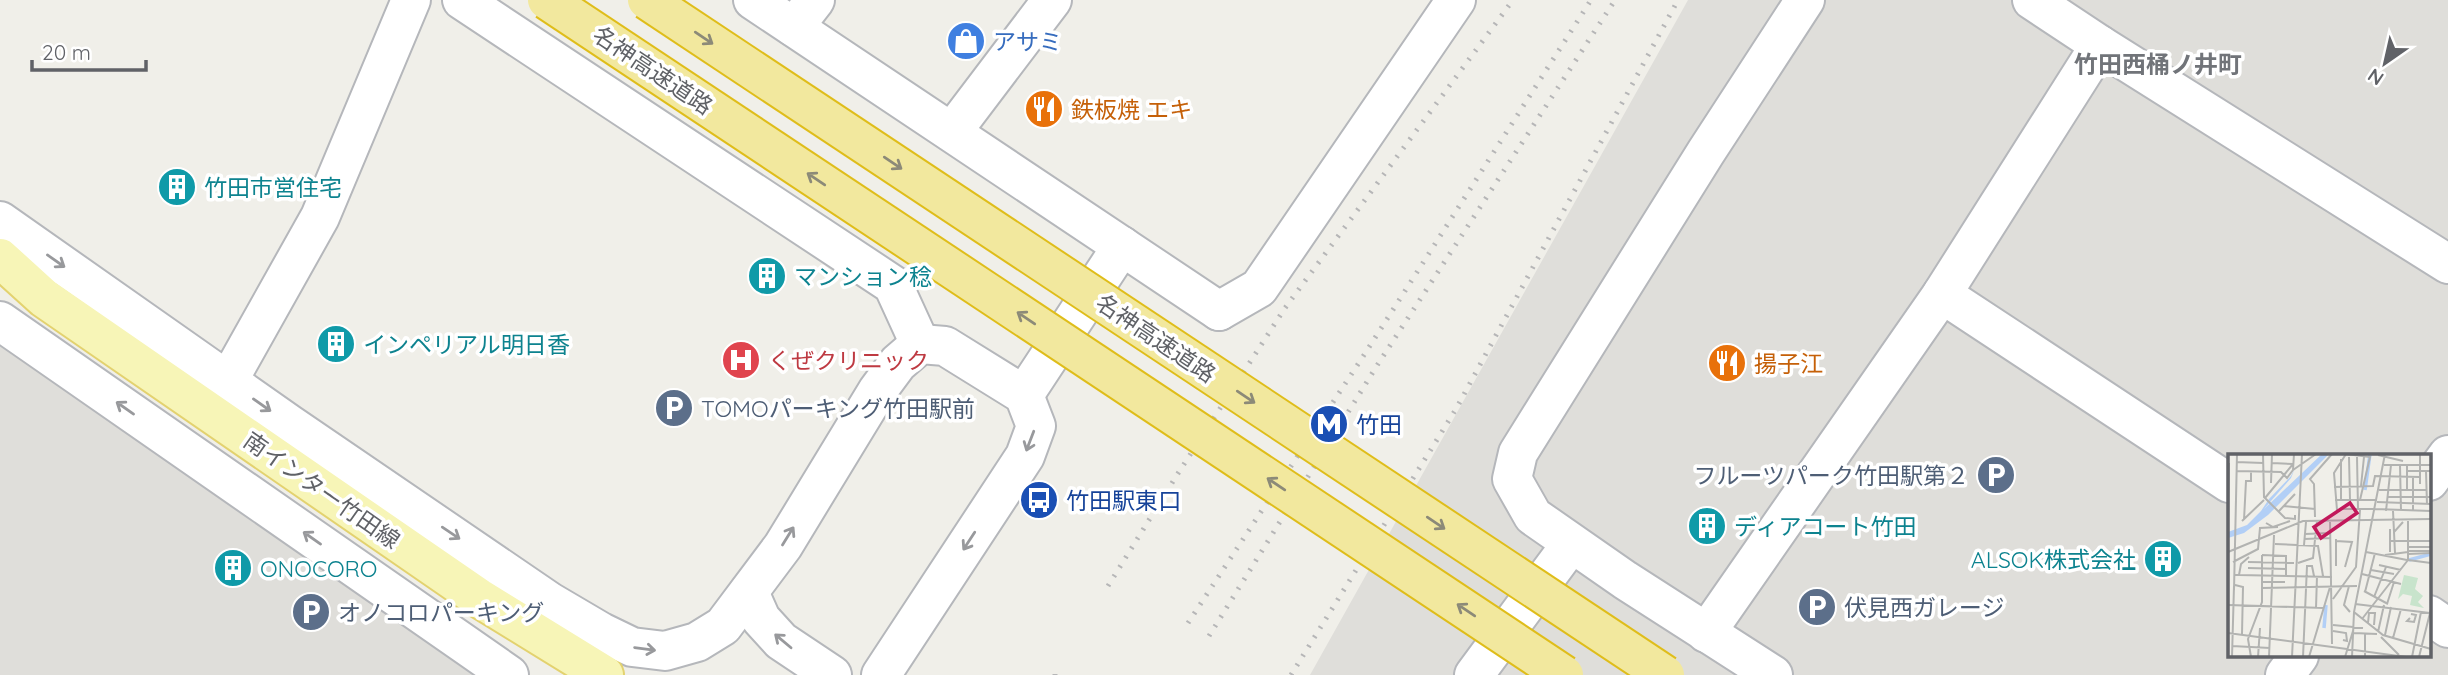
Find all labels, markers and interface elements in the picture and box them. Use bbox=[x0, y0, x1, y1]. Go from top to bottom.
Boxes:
street label: 名神高速道路 bbox=[588, 19, 718, 121]
shop icon: アサミ bbox=[945, 20, 987, 62]
place label: アサミ bbox=[993, 27, 1062, 56]
scale bar bbox=[32, 28, 145, 72]
north arrow bbox=[2350, 28, 2420, 98]
one-way arrow bbox=[693, 31, 713, 45]
text: 20 m bbox=[42, 39, 91, 65]
district label: 竹田西桶ノ井町 bbox=[2074, 49, 2242, 79]
text: N bbox=[2363, 63, 2388, 91]
restaurant icon: 鉄板焼 エキ bbox=[1023, 88, 1065, 130]
place label: 鉄板焼 エキ bbox=[1071, 95, 1192, 124]
one-way arrow bbox=[883, 156, 902, 171]
building icon: 竹田市営住宅 bbox=[156, 166, 198, 208]
one-way arrow bbox=[806, 171, 826, 185]
place label: 竹田市営住宅 bbox=[204, 173, 342, 202]
one-way arrow bbox=[46, 254, 65, 268]
building icon: マンション稔 bbox=[746, 255, 788, 297]
place label: マンション稔 bbox=[794, 262, 932, 291]
street label: 名神高速道路 bbox=[1091, 287, 1221, 389]
one-way arrow bbox=[1016, 311, 1036, 325]
building icon: インペリアル明日香 bbox=[315, 323, 357, 365]
place label: インペリアル明日香 bbox=[363, 330, 570, 359]
hospital icon: くぜクリニック bbox=[720, 339, 762, 381]
restaurant icon: 揚子江 bbox=[1706, 342, 1748, 384]
place label: くぜクリニック bbox=[768, 346, 929, 375]
place label: 揚子江 bbox=[1754, 349, 1823, 378]
parking icon: TOMOパーキング竹田駅前 bbox=[653, 387, 695, 429]
one-way arrow bbox=[1236, 390, 1255, 405]
place label: TOMOパーキング竹田駅前 bbox=[701, 394, 975, 423]
one-way arrow bbox=[252, 398, 271, 412]
one-way arrow bbox=[116, 401, 135, 415]
metro station icon: 竹田 bbox=[1308, 403, 1350, 445]
place label: 竹田 bbox=[1356, 410, 1402, 439]
street label: 南インター竹田線 bbox=[238, 425, 406, 555]
one-way arrow bbox=[1023, 429, 1036, 451]
parking icon: フルーツパーク竹田駅第２ bbox=[1975, 454, 2017, 496]
inset map bbox=[2228, 454, 2430, 658]
place label: フルーツパーク竹田駅第２ bbox=[1693, 461, 1969, 490]
one-way arrow bbox=[1267, 477, 1287, 491]
bus stop icon: 竹田駅東口 bbox=[1018, 479, 1060, 521]
place label: 竹田駅東口 bbox=[1066, 486, 1181, 515]
building icon: ディアコート竹田 bbox=[1686, 505, 1728, 547]
place label: ディアコート竹田 bbox=[1734, 512, 1916, 541]
one-way arrow bbox=[1426, 516, 1445, 530]
one-way arrow bbox=[441, 526, 460, 540]
one-way arrow bbox=[782, 527, 796, 547]
one-way arrow bbox=[962, 530, 976, 550]
one-way arrow bbox=[303, 531, 322, 545]
building icon: ALSOK株式会社 bbox=[2142, 538, 2184, 580]
place label: ALSOK株式会社 bbox=[1971, 545, 2136, 574]
building icon: ONOCORO bbox=[212, 547, 254, 589]
place label: ONOCORO bbox=[260, 554, 377, 583]
parking icon: 伏見西ガレージ bbox=[1796, 586, 1838, 628]
parking icon: オノコロパーキング bbox=[290, 591, 332, 633]
place label: 伏見西ガレージ bbox=[1844, 593, 2005, 622]
place label: オノコロパーキング bbox=[338, 598, 544, 627]
one-way arrow bbox=[1457, 603, 1476, 617]
one-way arrow bbox=[774, 633, 792, 649]
one-way arrow bbox=[633, 642, 656, 655]

